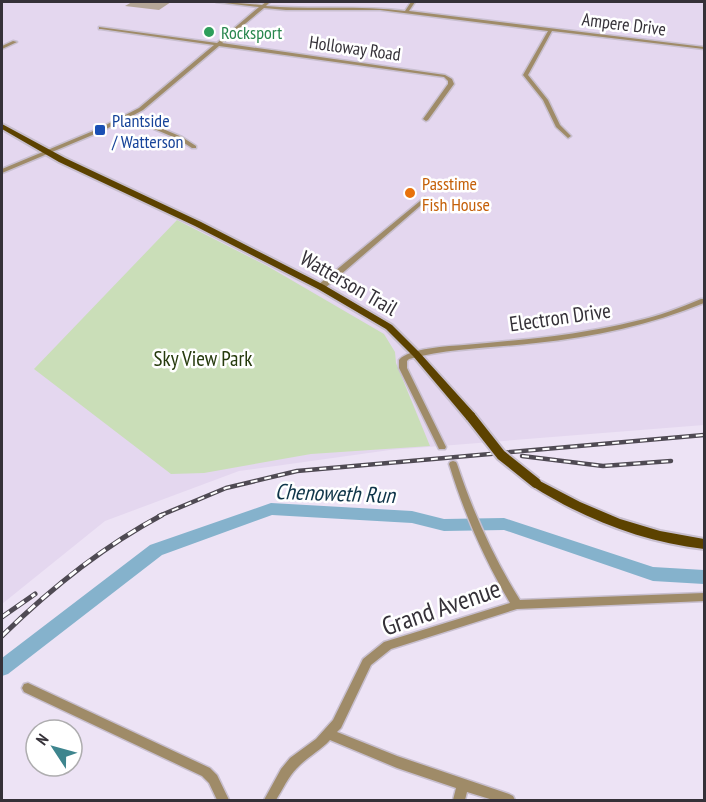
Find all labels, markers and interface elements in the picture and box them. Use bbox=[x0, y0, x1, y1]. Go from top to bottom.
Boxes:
street label: Ampere Drive bbox=[581, 7, 667, 41]
place label: Rocksport bbox=[221, 21, 282, 44]
marker: Rocksport bbox=[202, 25, 216, 39]
street label: Holloway Road bbox=[308, 30, 402, 66]
place label: Plantside / Watterson bbox=[111, 109, 183, 153]
marker: Plantside / Watterson bbox=[93, 123, 107, 137]
place label: Passtime Fish House bbox=[422, 172, 490, 216]
marker: Passtime Fish House bbox=[403, 186, 417, 200]
street label: Watterson Trail bbox=[295, 244, 403, 322]
street label: Electron Drive bbox=[507, 297, 613, 337]
park label: Sky View Park bbox=[154, 345, 252, 372]
water label: Chenoweth Run bbox=[275, 477, 397, 509]
street label: Grand Avenue bbox=[377, 571, 505, 643]
north arrow bbox=[24, 718, 84, 778]
text: N bbox=[31, 730, 52, 749]

